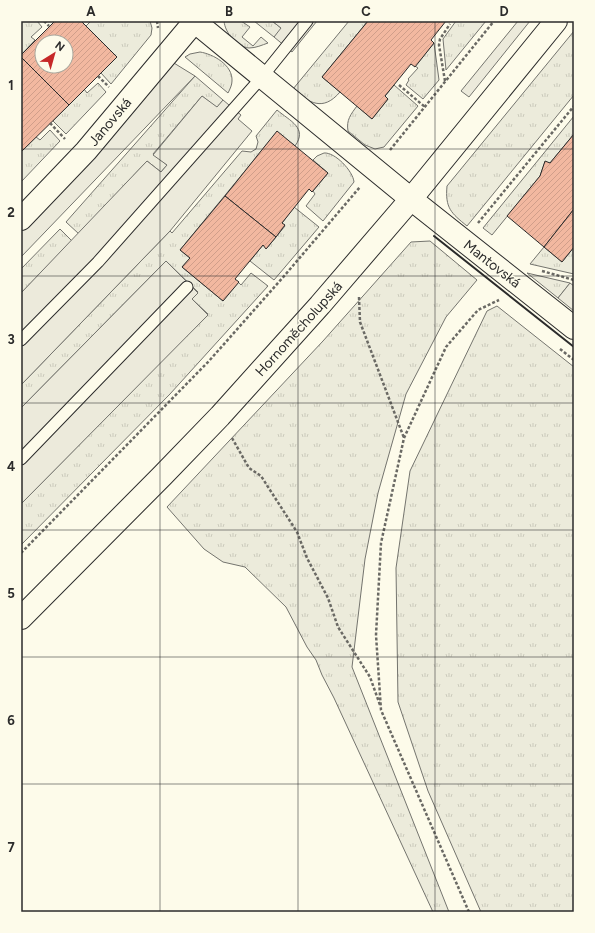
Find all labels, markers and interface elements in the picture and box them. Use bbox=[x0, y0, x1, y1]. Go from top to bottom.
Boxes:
text: A bbox=[86, 4, 96, 19]
text: B bbox=[225, 4, 233, 19]
text: C bbox=[361, 4, 371, 19]
text: D bbox=[499, 4, 509, 19]
north arrow bbox=[34, 34, 74, 74]
text: N bbox=[52, 39, 67, 54]
text: 1 bbox=[8, 78, 14, 93]
street label: Janovská bbox=[85, 94, 135, 150]
text: 2 bbox=[7, 205, 15, 220]
street label: Mantovská bbox=[460, 237, 524, 291]
street label: Hornoměcholupská bbox=[252, 278, 346, 380]
text: 3 bbox=[7, 332, 15, 347]
text: 4 bbox=[7, 459, 15, 474]
text: 5 bbox=[7, 586, 15, 601]
text: 6 bbox=[7, 713, 15, 728]
text: 7 bbox=[7, 840, 15, 855]

